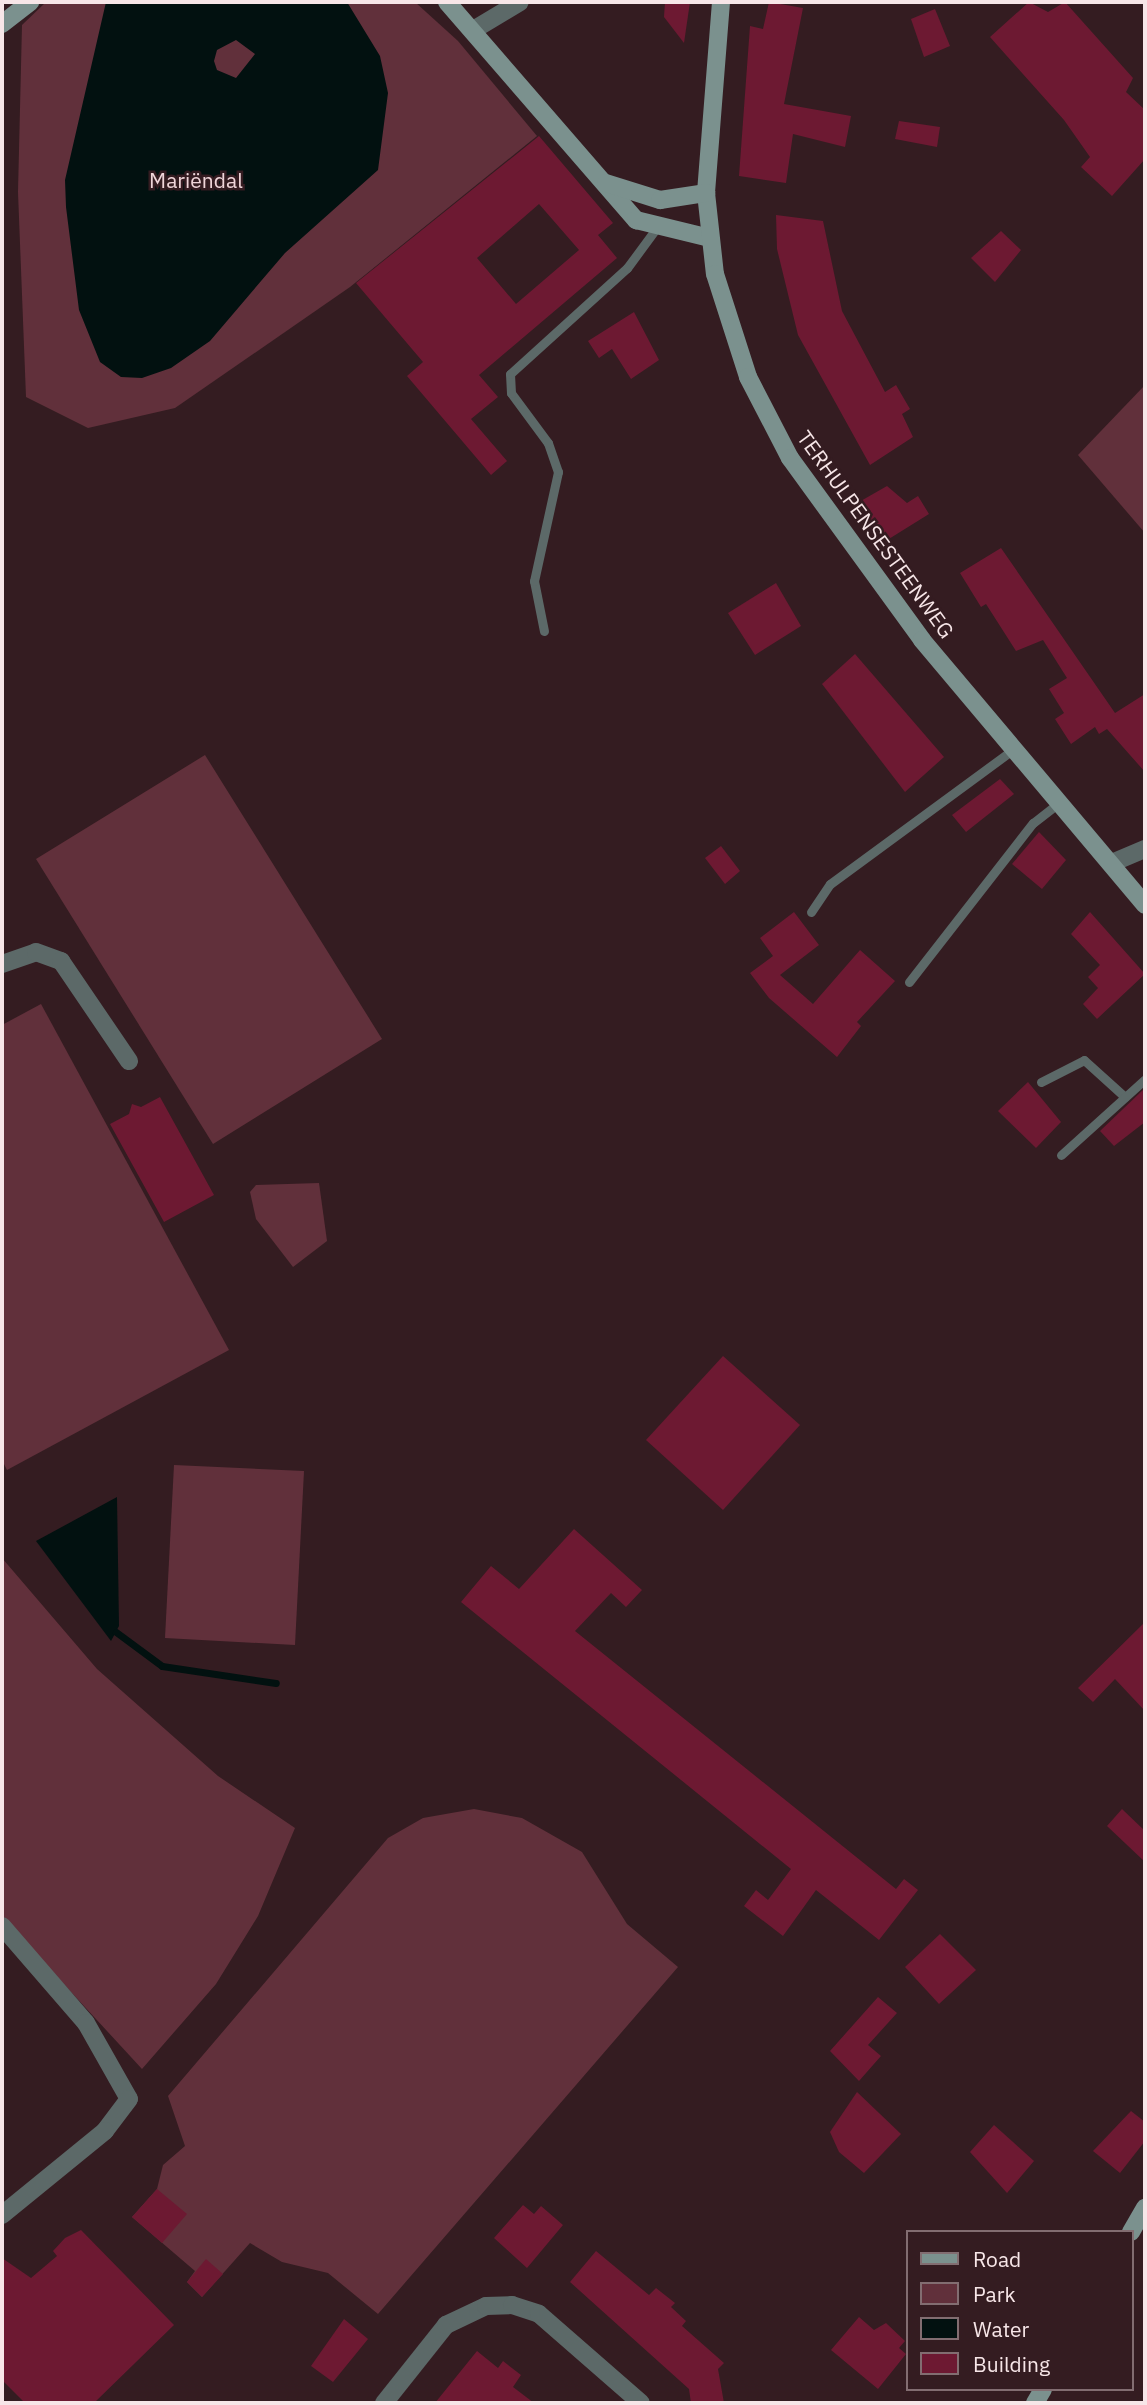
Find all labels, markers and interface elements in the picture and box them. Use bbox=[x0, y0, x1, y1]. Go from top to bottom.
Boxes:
park label: Mariëndal bbox=[149, 167, 243, 193]
street label: TERHULPENSESTEENWEG bbox=[792, 425, 960, 643]
legend bbox=[906, 2230, 1133, 2391]
text: Road bbox=[973, 2245, 1021, 2273]
text: Park bbox=[973, 2280, 1016, 2308]
text: Water bbox=[973, 2315, 1029, 2343]
text: Building bbox=[973, 2350, 1050, 2378]

